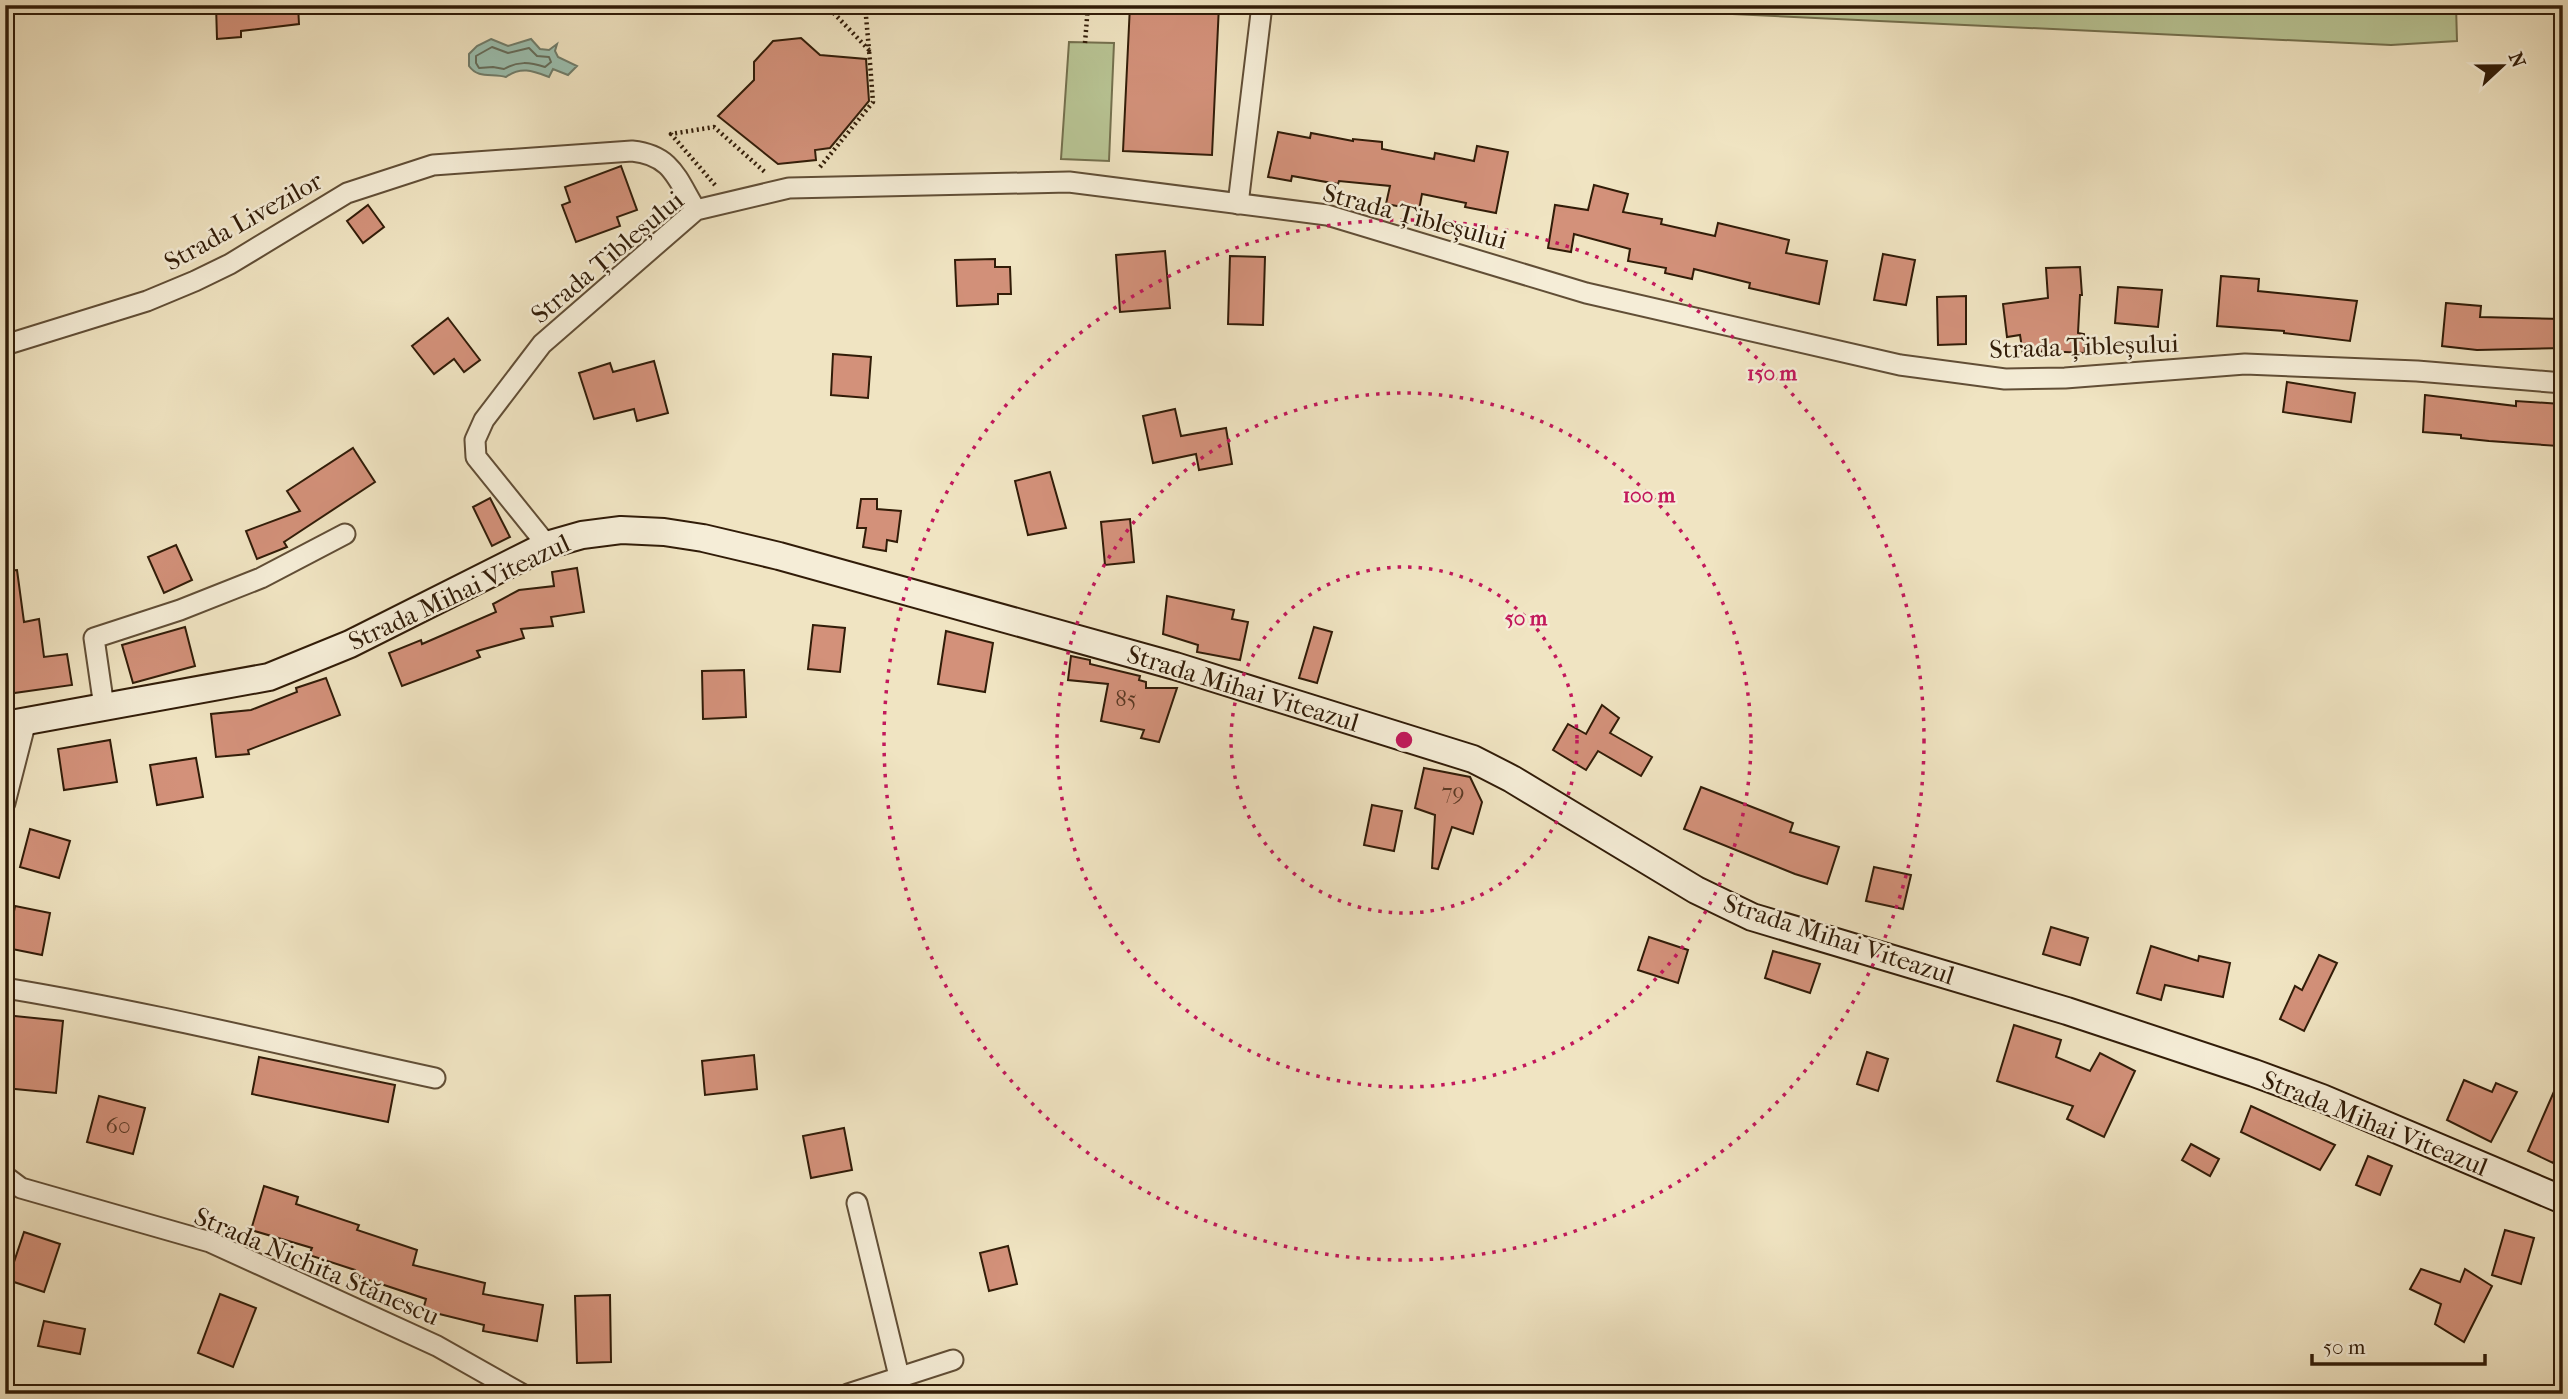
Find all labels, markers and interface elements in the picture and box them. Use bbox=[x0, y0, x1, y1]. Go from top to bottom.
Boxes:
north arrow bbox=[2466, 32, 2536, 102]
text: N bbox=[2504, 49, 2530, 71]
street label: Strada Livezilor bbox=[159, 165, 328, 278]
street label: Strada Țibleșului bbox=[1319, 177, 1511, 256]
street label: Strada Țibleșului bbox=[525, 184, 690, 330]
street label: Strada Țibleșului bbox=[1989, 328, 2180, 365]
text: 150 m bbox=[1747, 361, 1798, 385]
text: 100 m bbox=[1623, 483, 1676, 507]
street label: Strada Mihai Viteazul bbox=[344, 528, 575, 657]
text: 50 m bbox=[1505, 606, 1548, 630]
street label: Strada Mihai Viteazul bbox=[1123, 638, 1363, 739]
house number: 85 bbox=[1115, 685, 1137, 712]
centre of rings bbox=[1392, 728, 1416, 752]
house number: 79 bbox=[1441, 778, 1465, 805]
street label: Strada Mihai Viteazul bbox=[1720, 888, 1958, 991]
street label: Strada Mihai Viteazul bbox=[2257, 1064, 2492, 1183]
house number: 60 bbox=[105, 1112, 131, 1139]
street label: Strada Nichita Stănescu bbox=[190, 1201, 444, 1332]
scale bar bbox=[2312, 1322, 2486, 1366]
text: 50 m bbox=[2323, 1335, 2366, 1359]

